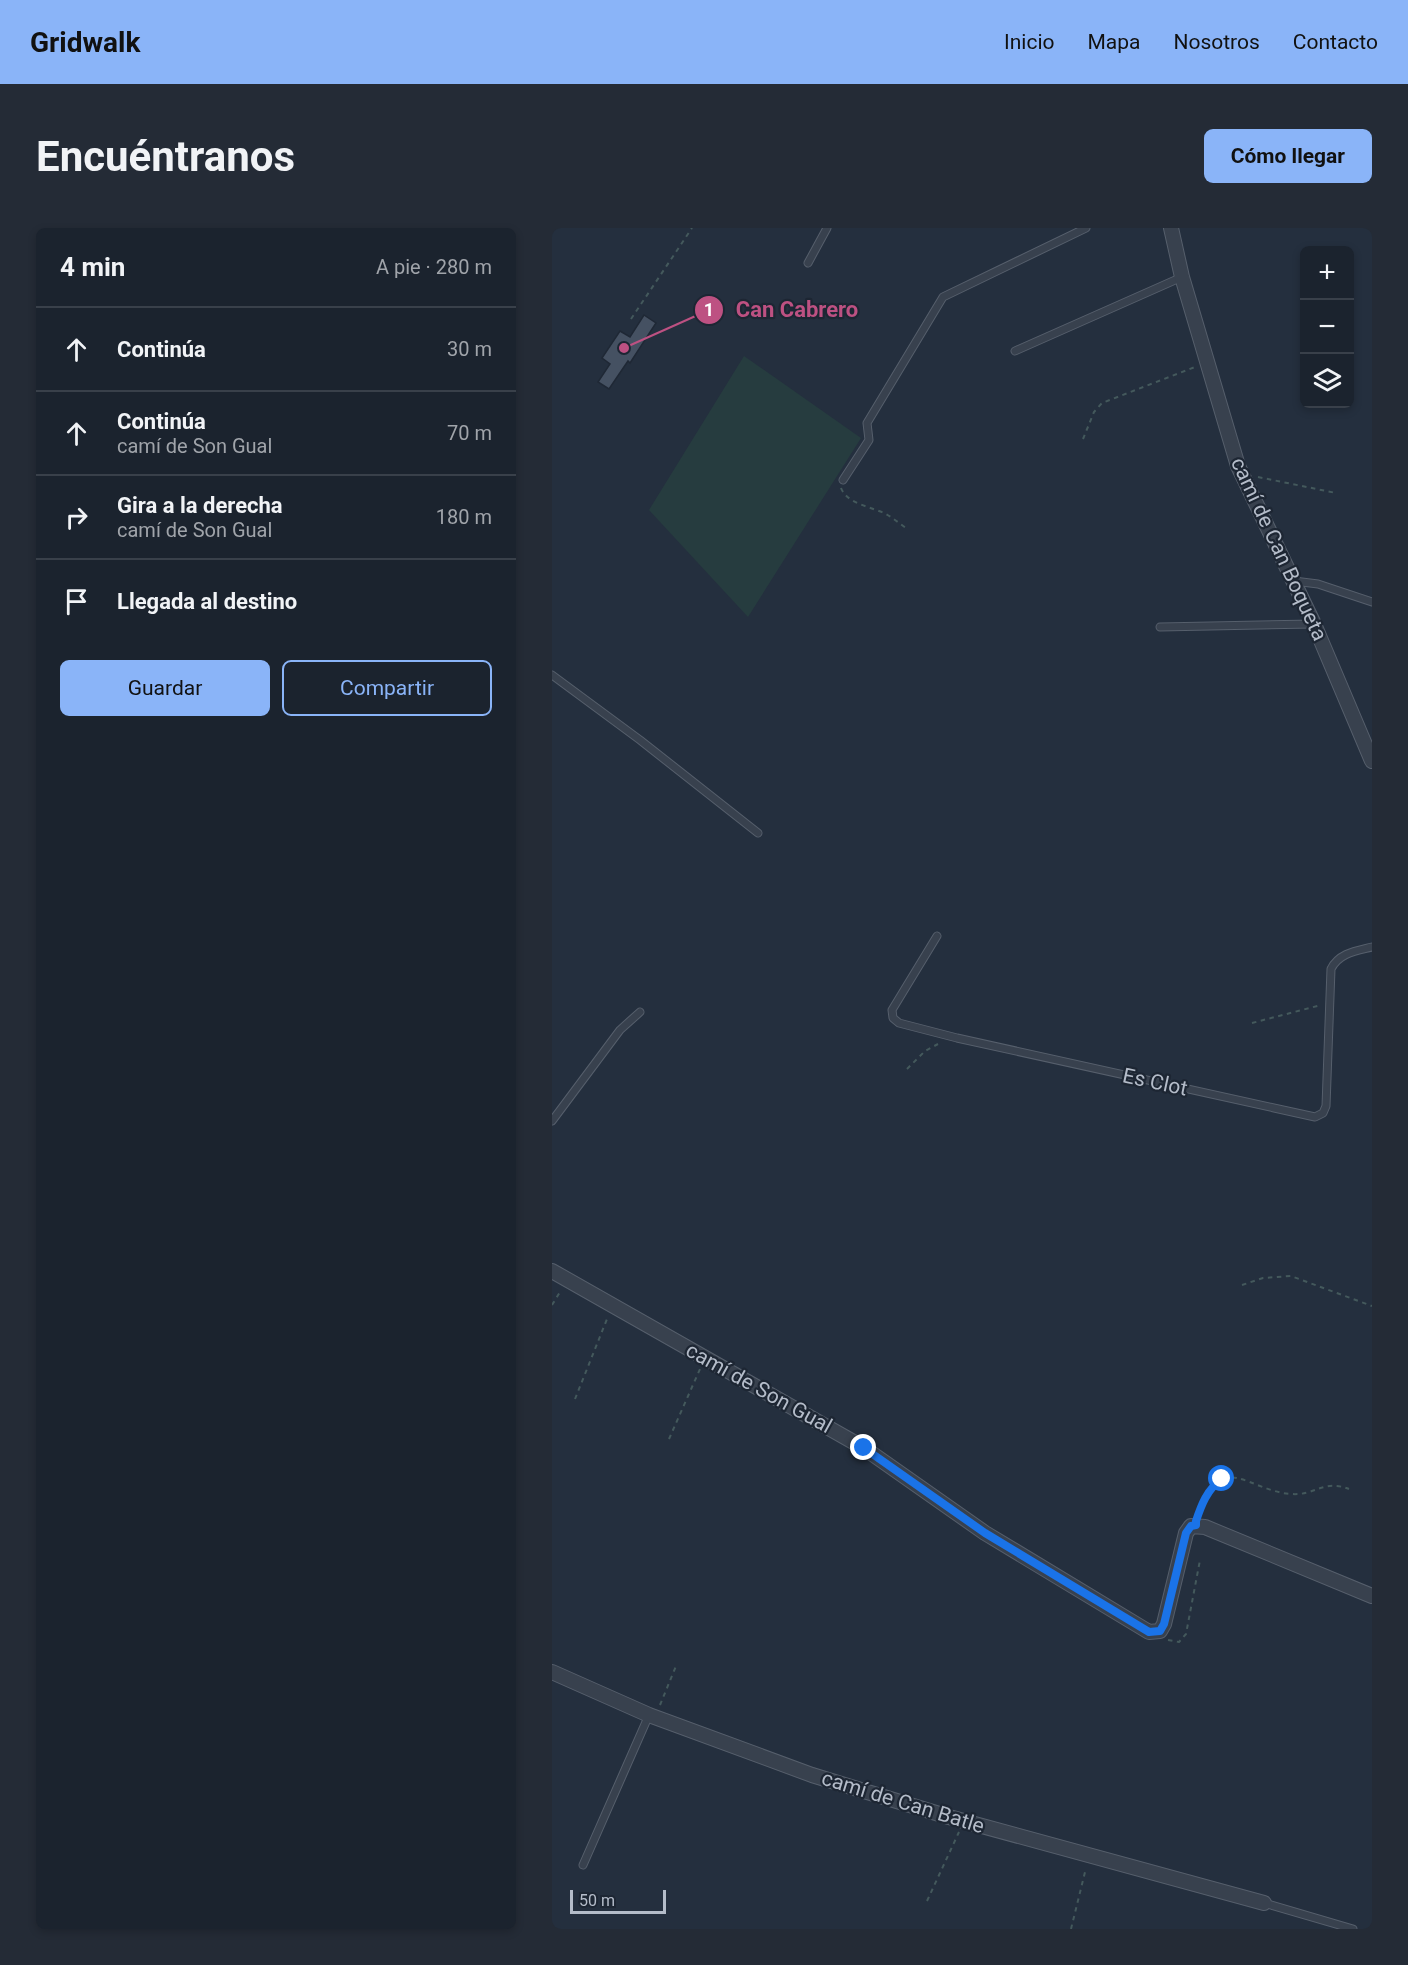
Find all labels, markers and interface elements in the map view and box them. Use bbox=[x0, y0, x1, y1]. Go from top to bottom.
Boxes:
text: Gridwalk bbox=[30, 26, 140, 59]
text: Inicio bbox=[1004, 30, 1054, 54]
text: Mapa bbox=[1087, 30, 1140, 54]
text: Nosotros bbox=[1173, 30, 1260, 54]
text: Contacto bbox=[1293, 30, 1378, 54]
button: Cómo llegar bbox=[1204, 129, 1372, 183]
text: Encuéntranos bbox=[36, 132, 295, 181]
map controls bbox=[1300, 246, 1354, 408]
button: + bbox=[1300, 246, 1354, 300]
text: 4 min bbox=[60, 252, 125, 282]
text: A pie · 280 m bbox=[376, 255, 492, 279]
callout: Can Cabrero bbox=[694, 290, 871, 330]
text: Can Cabrero bbox=[736, 297, 858, 322]
text: 1 bbox=[704, 299, 714, 320]
button: − bbox=[1300, 300, 1354, 354]
icon: ahead bbox=[60, 333, 93, 366]
text: Continúa bbox=[117, 337, 206, 362]
text: 30 m bbox=[447, 337, 492, 361]
button: layers bbox=[1300, 354, 1354, 408]
text: Continúa bbox=[117, 409, 206, 434]
icon: ahead bbox=[60, 417, 93, 450]
text: 70 m bbox=[447, 421, 492, 445]
text: camí de Son Gual bbox=[117, 434, 272, 458]
street label: camí de Can Boqueta bbox=[1226, 454, 1332, 644]
text: Gira a la derecha bbox=[117, 493, 283, 518]
icon: right bbox=[60, 501, 93, 534]
text: 180 m bbox=[436, 505, 492, 529]
text: camí de Son Gual bbox=[117, 518, 272, 542]
icon: arrive bbox=[60, 585, 93, 618]
text: Llegada al destino bbox=[117, 589, 297, 614]
button: Guardar bbox=[60, 660, 270, 716]
button: Compartir bbox=[282, 660, 492, 716]
street label: Es Clot bbox=[1120, 1063, 1190, 1101]
street label: camí de Son Gual bbox=[682, 1338, 836, 1438]
route end bbox=[850, 1434, 876, 1460]
route start bbox=[1208, 1465, 1234, 1491]
street label: camí de Can Batle bbox=[819, 1766, 987, 1838]
scale bar bbox=[570, 1887, 666, 1914]
text: 50 m bbox=[579, 1891, 615, 1910]

